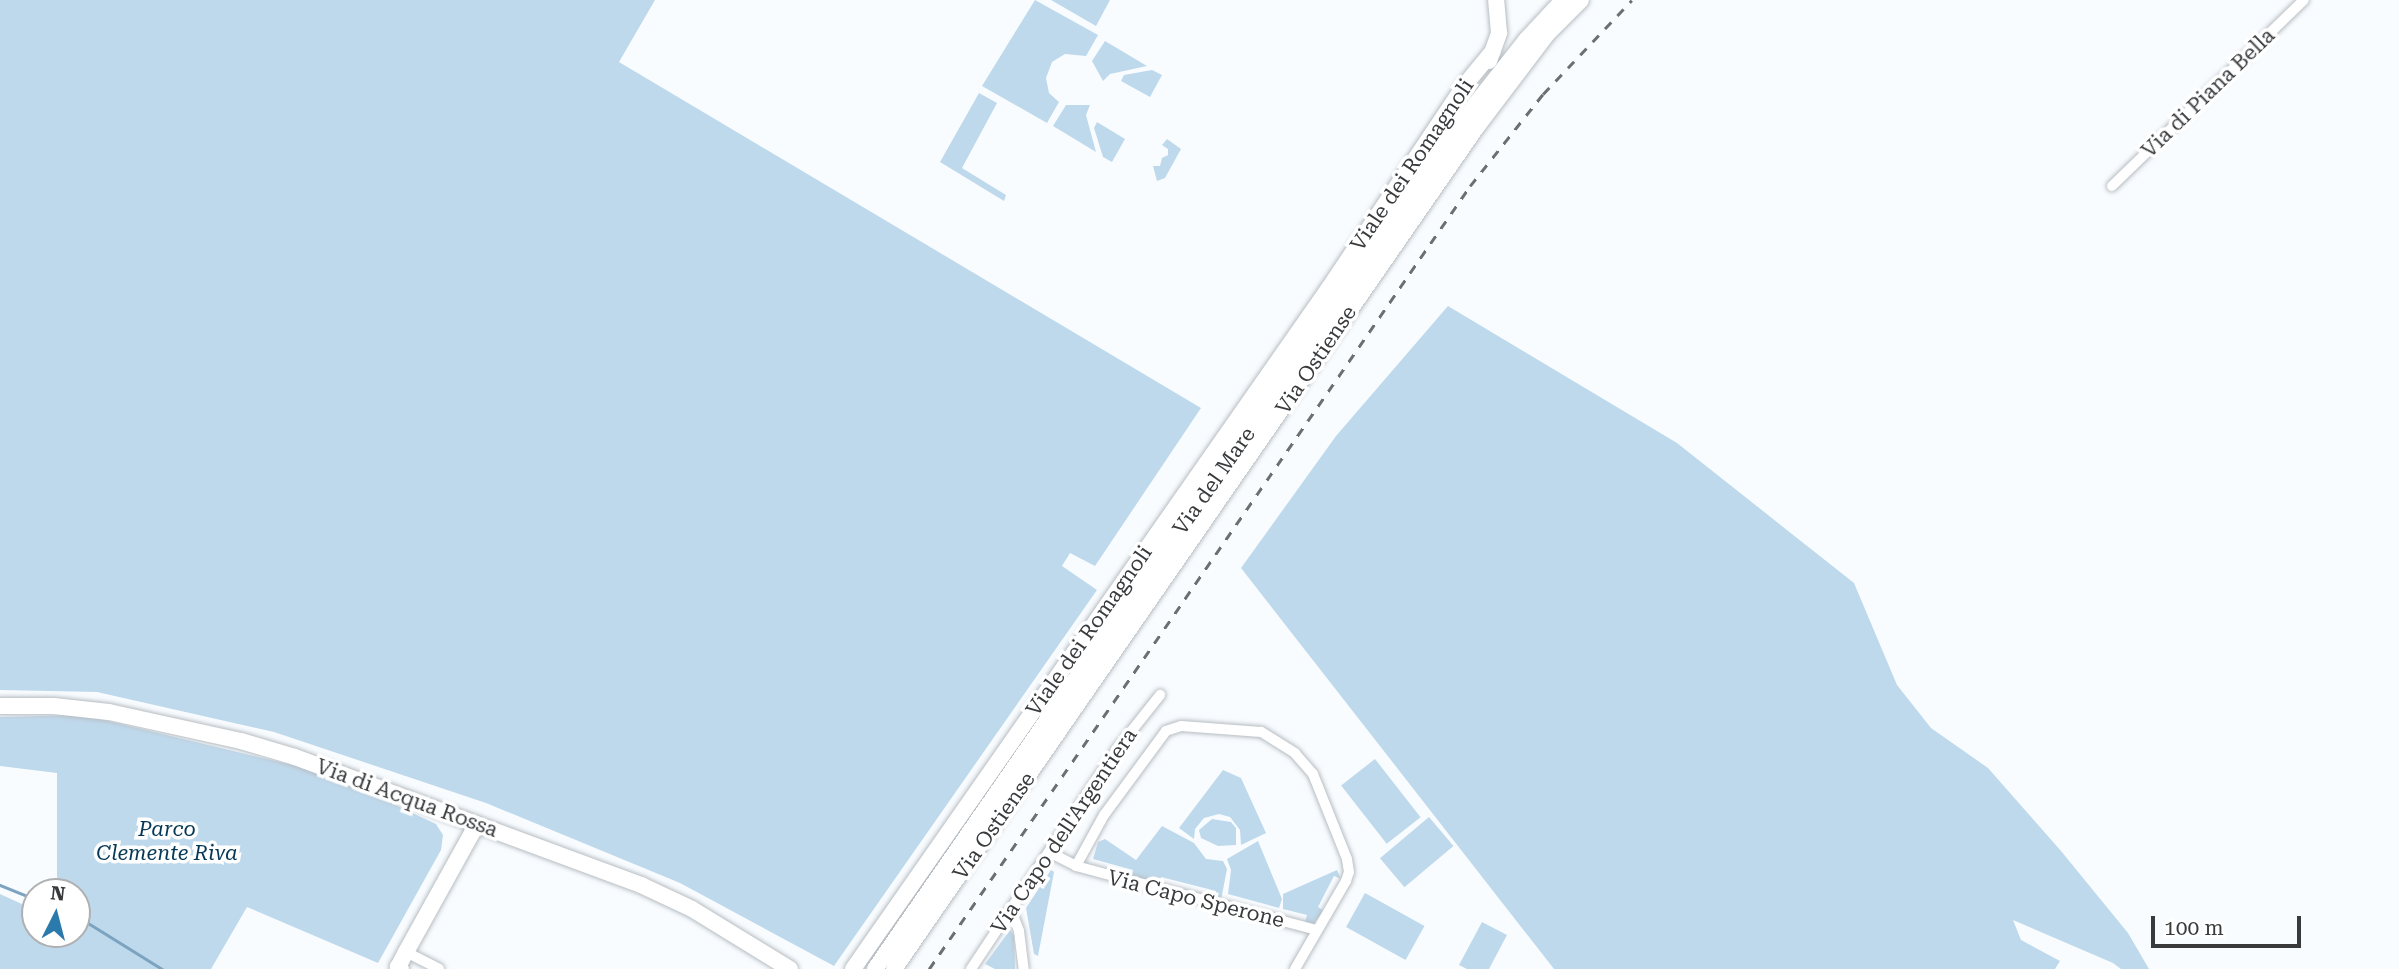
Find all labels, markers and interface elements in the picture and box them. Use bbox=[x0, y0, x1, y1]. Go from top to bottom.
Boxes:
street label: Via di Piana Bella bbox=[2136, 23, 2280, 163]
street label: Viale dei Romagnoli bbox=[1345, 74, 1479, 256]
street label: Via Ostiense bbox=[1270, 301, 1362, 419]
street label: Via del Mare bbox=[1168, 422, 1260, 540]
street label: Viale dei Romagnoli bbox=[1021, 541, 1157, 721]
street label: Via Capo dell'Argentiera bbox=[986, 723, 1142, 939]
street label: Via di Acqua Rossa bbox=[313, 753, 501, 843]
street label: Via Ostiense bbox=[948, 767, 1040, 885]
park label: Parco Clemente Riva bbox=[96, 816, 238, 866]
street label: Via Capo Sperone bbox=[1105, 865, 1287, 933]
north arrow bbox=[21, 878, 91, 948]
text: N bbox=[50, 881, 67, 906]
scale bar bbox=[2154, 902, 2304, 946]
text: 100 m bbox=[2164, 916, 2224, 940]

